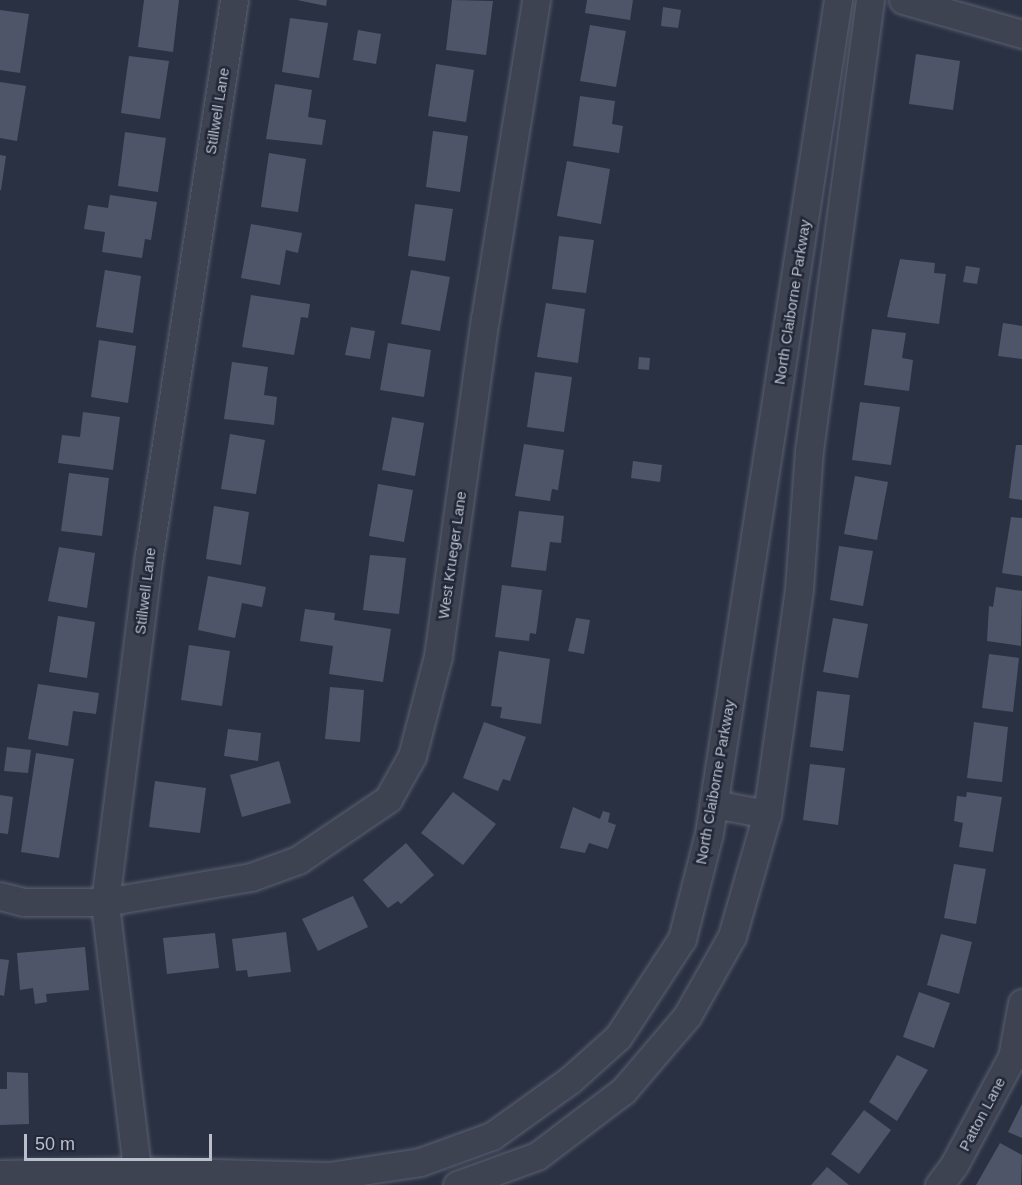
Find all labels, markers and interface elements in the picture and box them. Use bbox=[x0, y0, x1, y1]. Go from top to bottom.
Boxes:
street label: Stillwell Lane bbox=[201, 66, 233, 156]
street label: North Claiborne Parkway bbox=[770, 218, 814, 386]
street label: West Krueger Lane bbox=[434, 490, 470, 620]
street label: Stillwell Lane bbox=[131, 546, 159, 636]
street label: North Claiborne Parkway bbox=[692, 698, 738, 866]
street label: Patton Lane bbox=[955, 1074, 1009, 1154]
scale bar bbox=[27, 1122, 214, 1160]
text: 50 m bbox=[35, 1134, 75, 1154]

